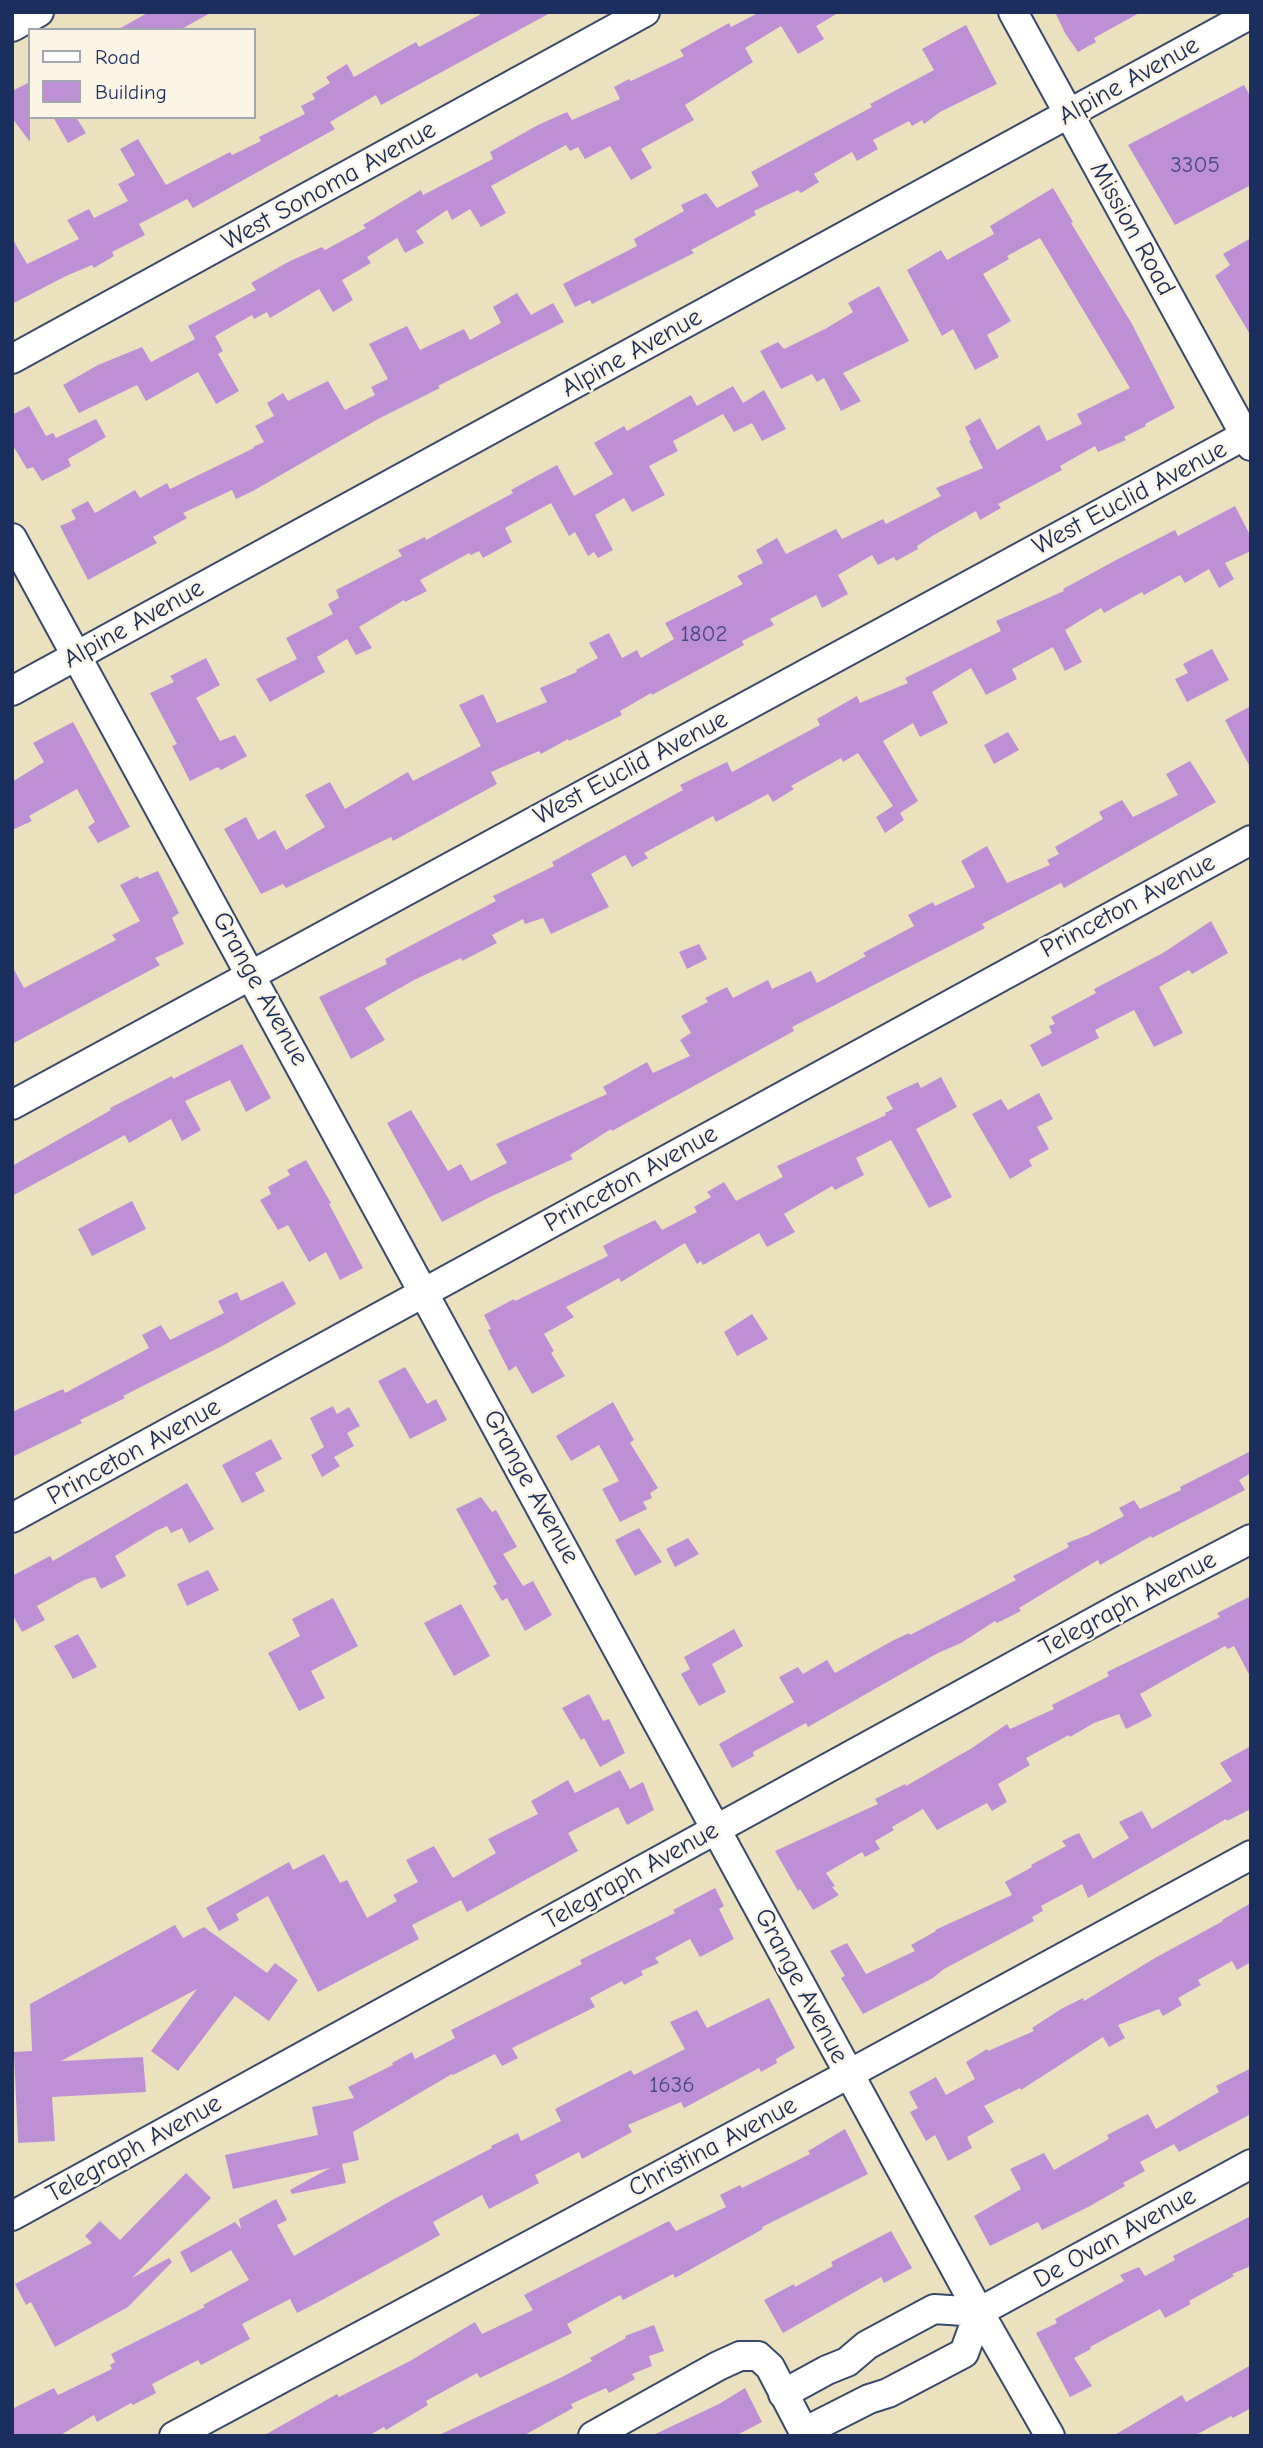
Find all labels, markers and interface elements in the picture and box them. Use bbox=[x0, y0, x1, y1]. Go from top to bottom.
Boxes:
legend bbox=[28, 28, 256, 119]
street label: Alpine Avenue bbox=[1053, 30, 1205, 132]
text: Road bbox=[95, 45, 140, 69]
text: Building bbox=[95, 80, 167, 104]
street label: West Sonoma Avenue bbox=[217, 114, 441, 258]
house number: 3305 bbox=[1170, 151, 1220, 179]
street label: Mission Road bbox=[1082, 157, 1182, 301]
street label: Alpine Avenue bbox=[556, 302, 708, 404]
street label: West Euclid Avenue bbox=[1028, 434, 1232, 562]
street label: Alpine Avenue bbox=[58, 573, 210, 675]
house number: 1802 bbox=[681, 620, 727, 648]
street label: West Euclid Avenue bbox=[529, 704, 733, 832]
street label: Princeton Avenue bbox=[1035, 847, 1221, 965]
street label: Grange Avenue bbox=[205, 907, 315, 1071]
street label: Princeton Avenue bbox=[539, 1118, 723, 1240]
street label: Princeton Avenue bbox=[42, 1391, 226, 1513]
street label: Grange Avenue bbox=[476, 1405, 586, 1569]
street label: Telegraph Avenue bbox=[1034, 1544, 1222, 1664]
street label: Telegraph Avenue bbox=[538, 1815, 724, 1937]
street label: Grange Avenue bbox=[747, 1903, 855, 2069]
house number: 1636 bbox=[649, 2071, 695, 2099]
street label: Telegraph Avenue bbox=[41, 2088, 227, 2210]
street label: Christina Avenue bbox=[624, 2090, 802, 2204]
street label: De Ovan Avenue bbox=[1028, 2181, 1202, 2295]

